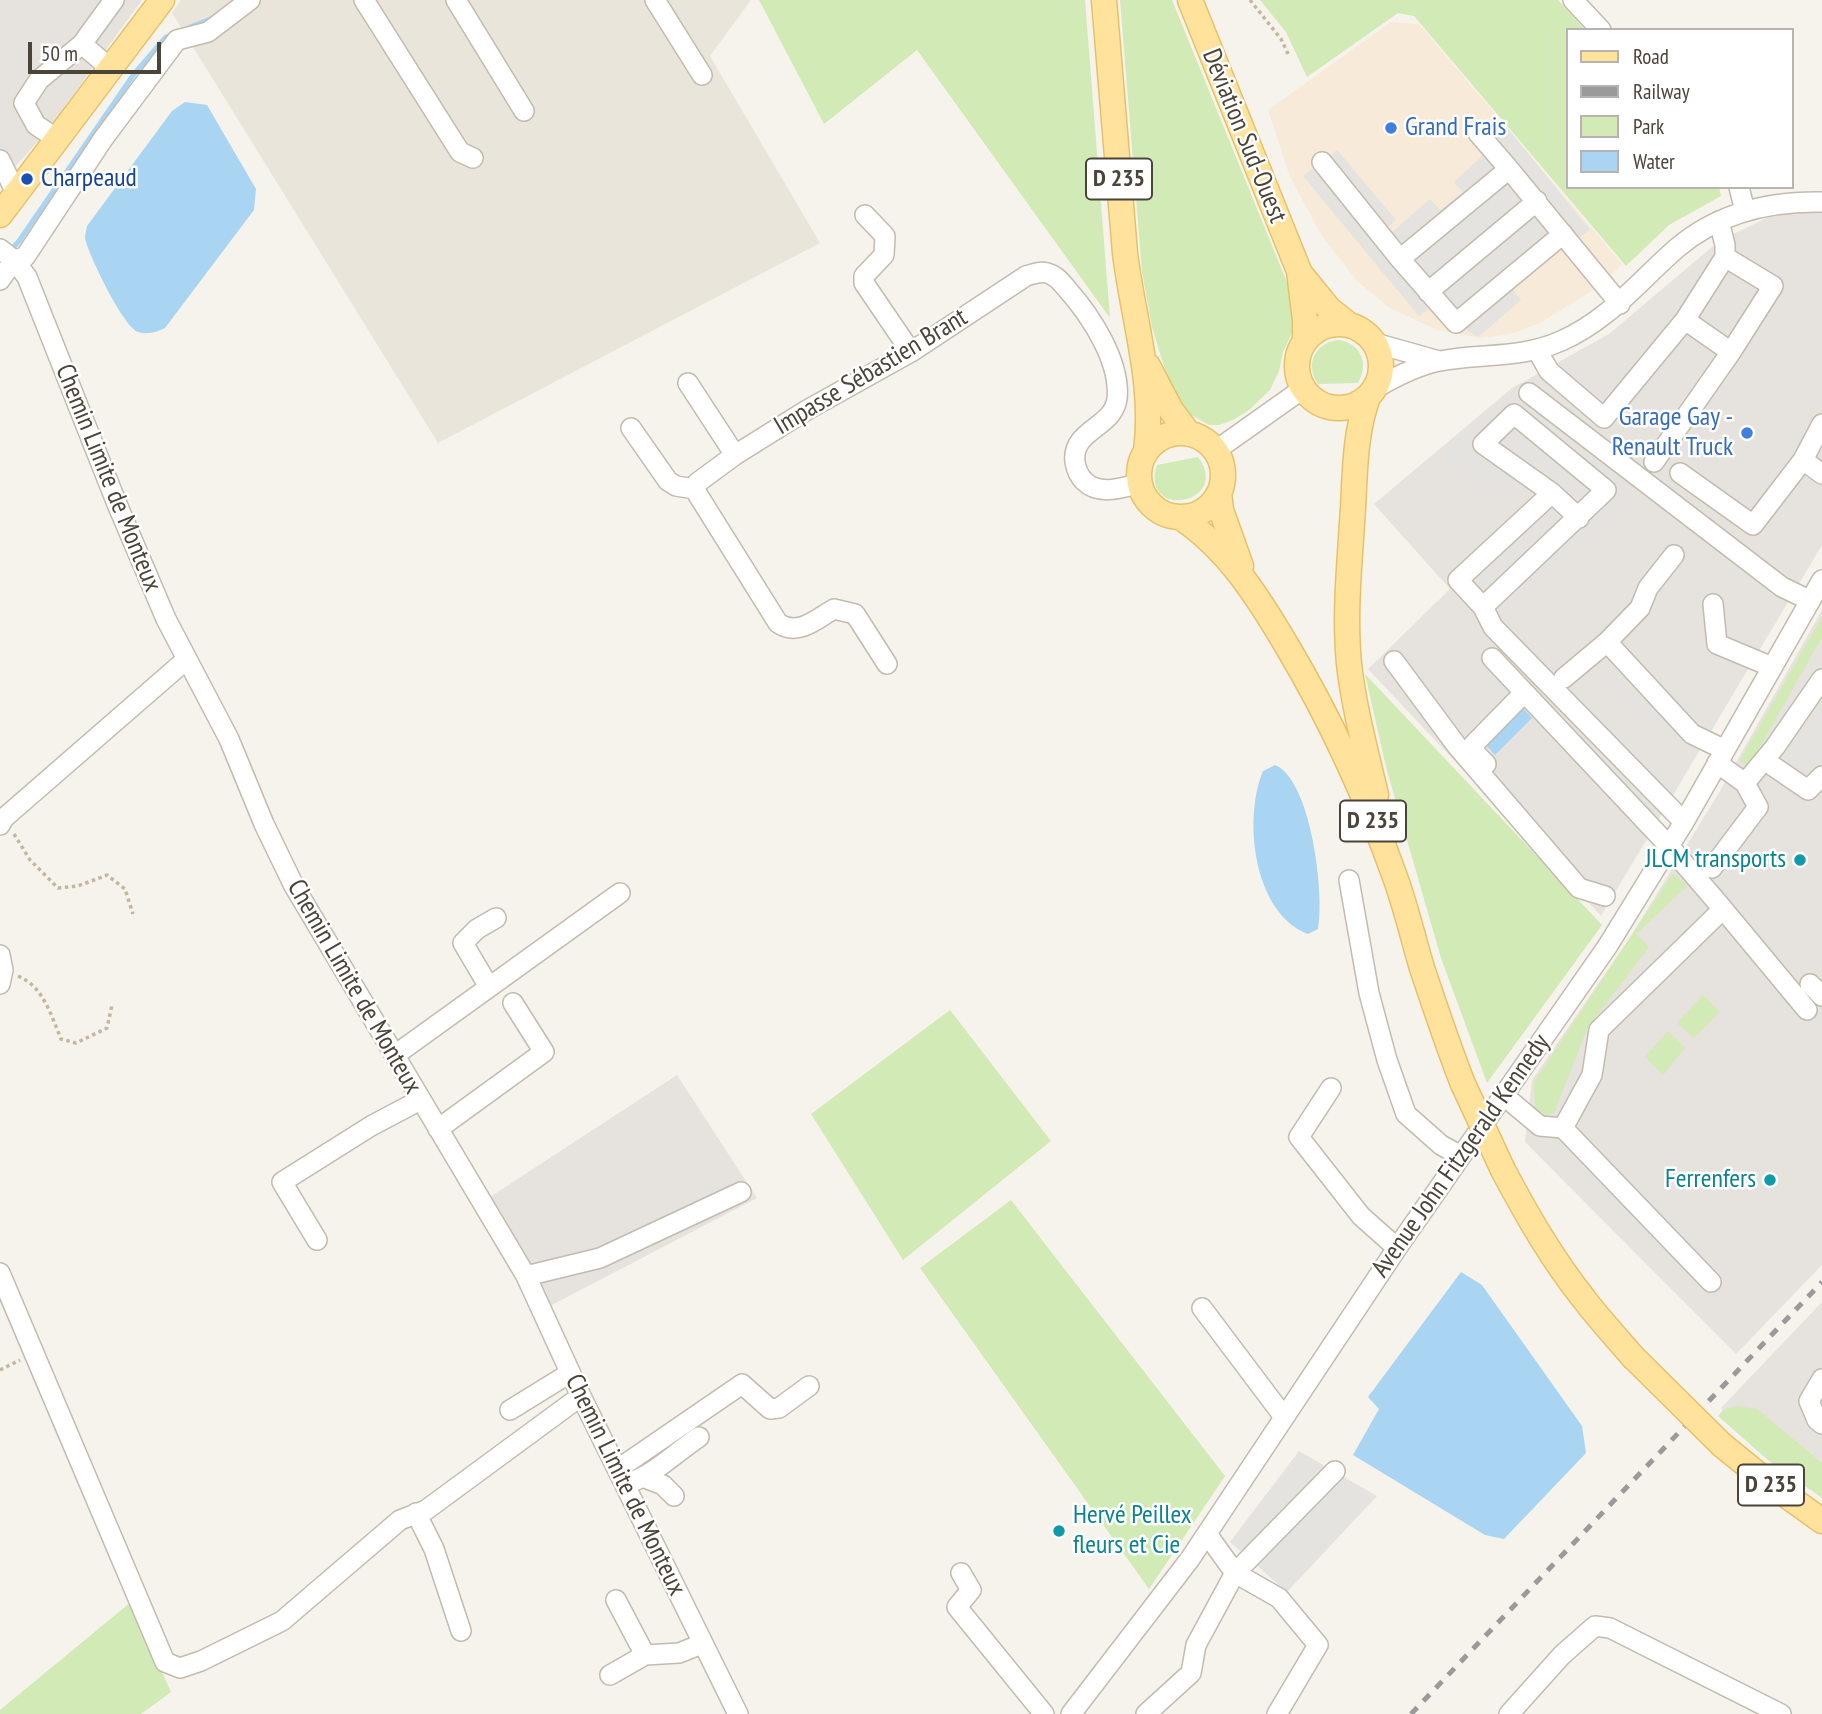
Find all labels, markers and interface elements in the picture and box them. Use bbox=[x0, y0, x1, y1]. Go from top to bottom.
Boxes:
scale bar bbox=[32, 28, 164, 72]
legend bbox=[1566, 28, 1794, 189]
text: 50 m bbox=[41, 40, 78, 67]
text: Road bbox=[1633, 43, 1669, 70]
street label: Déviation Sud-Ouest bbox=[1195, 45, 1293, 227]
text: Railway bbox=[1633, 78, 1690, 105]
place label: Grand Frais bbox=[1405, 112, 1506, 144]
text: Park bbox=[1633, 113, 1664, 140]
marker: Grand Frais bbox=[1383, 120, 1399, 136]
text: Water bbox=[1633, 148, 1675, 175]
road number: D 235 bbox=[1086, 159, 1152, 200]
place label: Charpeaud bbox=[41, 163, 137, 195]
marker: Charpeaud bbox=[19, 171, 35, 187]
street label: Impasse Sébastien Brant bbox=[769, 302, 973, 442]
street label: Chemin Limite de Monteux bbox=[48, 360, 168, 596]
place label: Garage Gay - Renault Truck bbox=[1612, 402, 1733, 464]
marker: Garage Gay - Renault Truck bbox=[1739, 425, 1755, 441]
road number: D 235 bbox=[1340, 800, 1406, 842]
place label: JLCM transports bbox=[1645, 844, 1786, 876]
marker: JLCM transports bbox=[1792, 852, 1808, 868]
street label: Chemin Limite de Monteux bbox=[280, 874, 428, 1100]
street label: Avenue John Fitzgerald Kennedy bbox=[1365, 1029, 1557, 1283]
place label: Ferrenfers bbox=[1665, 1164, 1756, 1196]
marker: Ferrenfers bbox=[1762, 1172, 1778, 1188]
street label: Chemin Limite de Monteux bbox=[558, 1369, 692, 1601]
road number: D 235 bbox=[1738, 1464, 1804, 1506]
place label: Hervé Peillex fleurs et Cie bbox=[1073, 1500, 1192, 1562]
marker: Hervé Peillex fleurs et Cie bbox=[1051, 1523, 1067, 1539]

